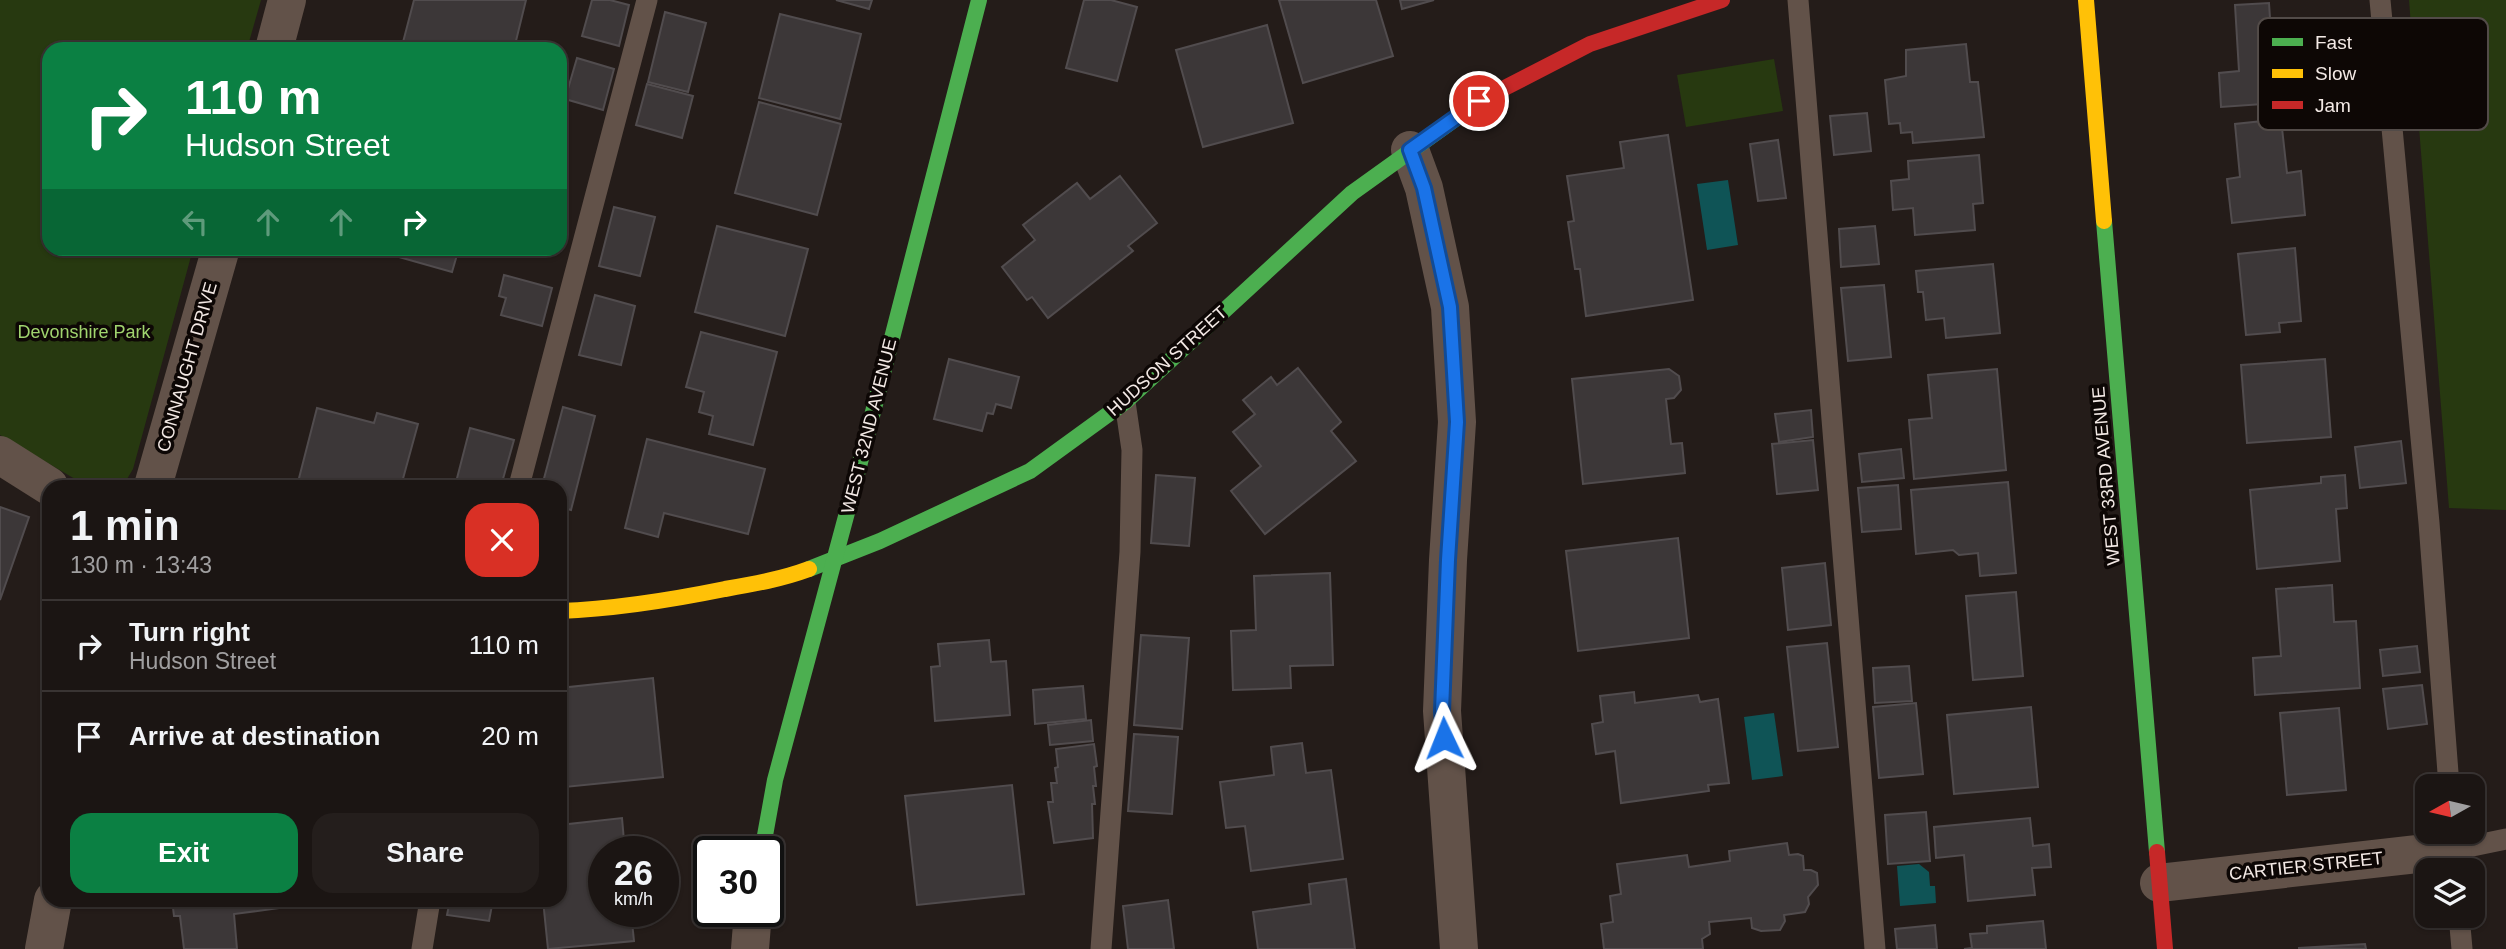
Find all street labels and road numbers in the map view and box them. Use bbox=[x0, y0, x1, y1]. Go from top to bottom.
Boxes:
street label: CONNAUGHT DRIVE bbox=[153, 280, 221, 454]
street label: HUDSON STREET bbox=[1103, 302, 1231, 420]
street label: WEST 32ND AVENUE bbox=[838, 337, 900, 515]
street label: WEST 33RD AVENUE bbox=[2088, 386, 2124, 566]
street label: CARTIER STREET bbox=[2228, 848, 2384, 884]

